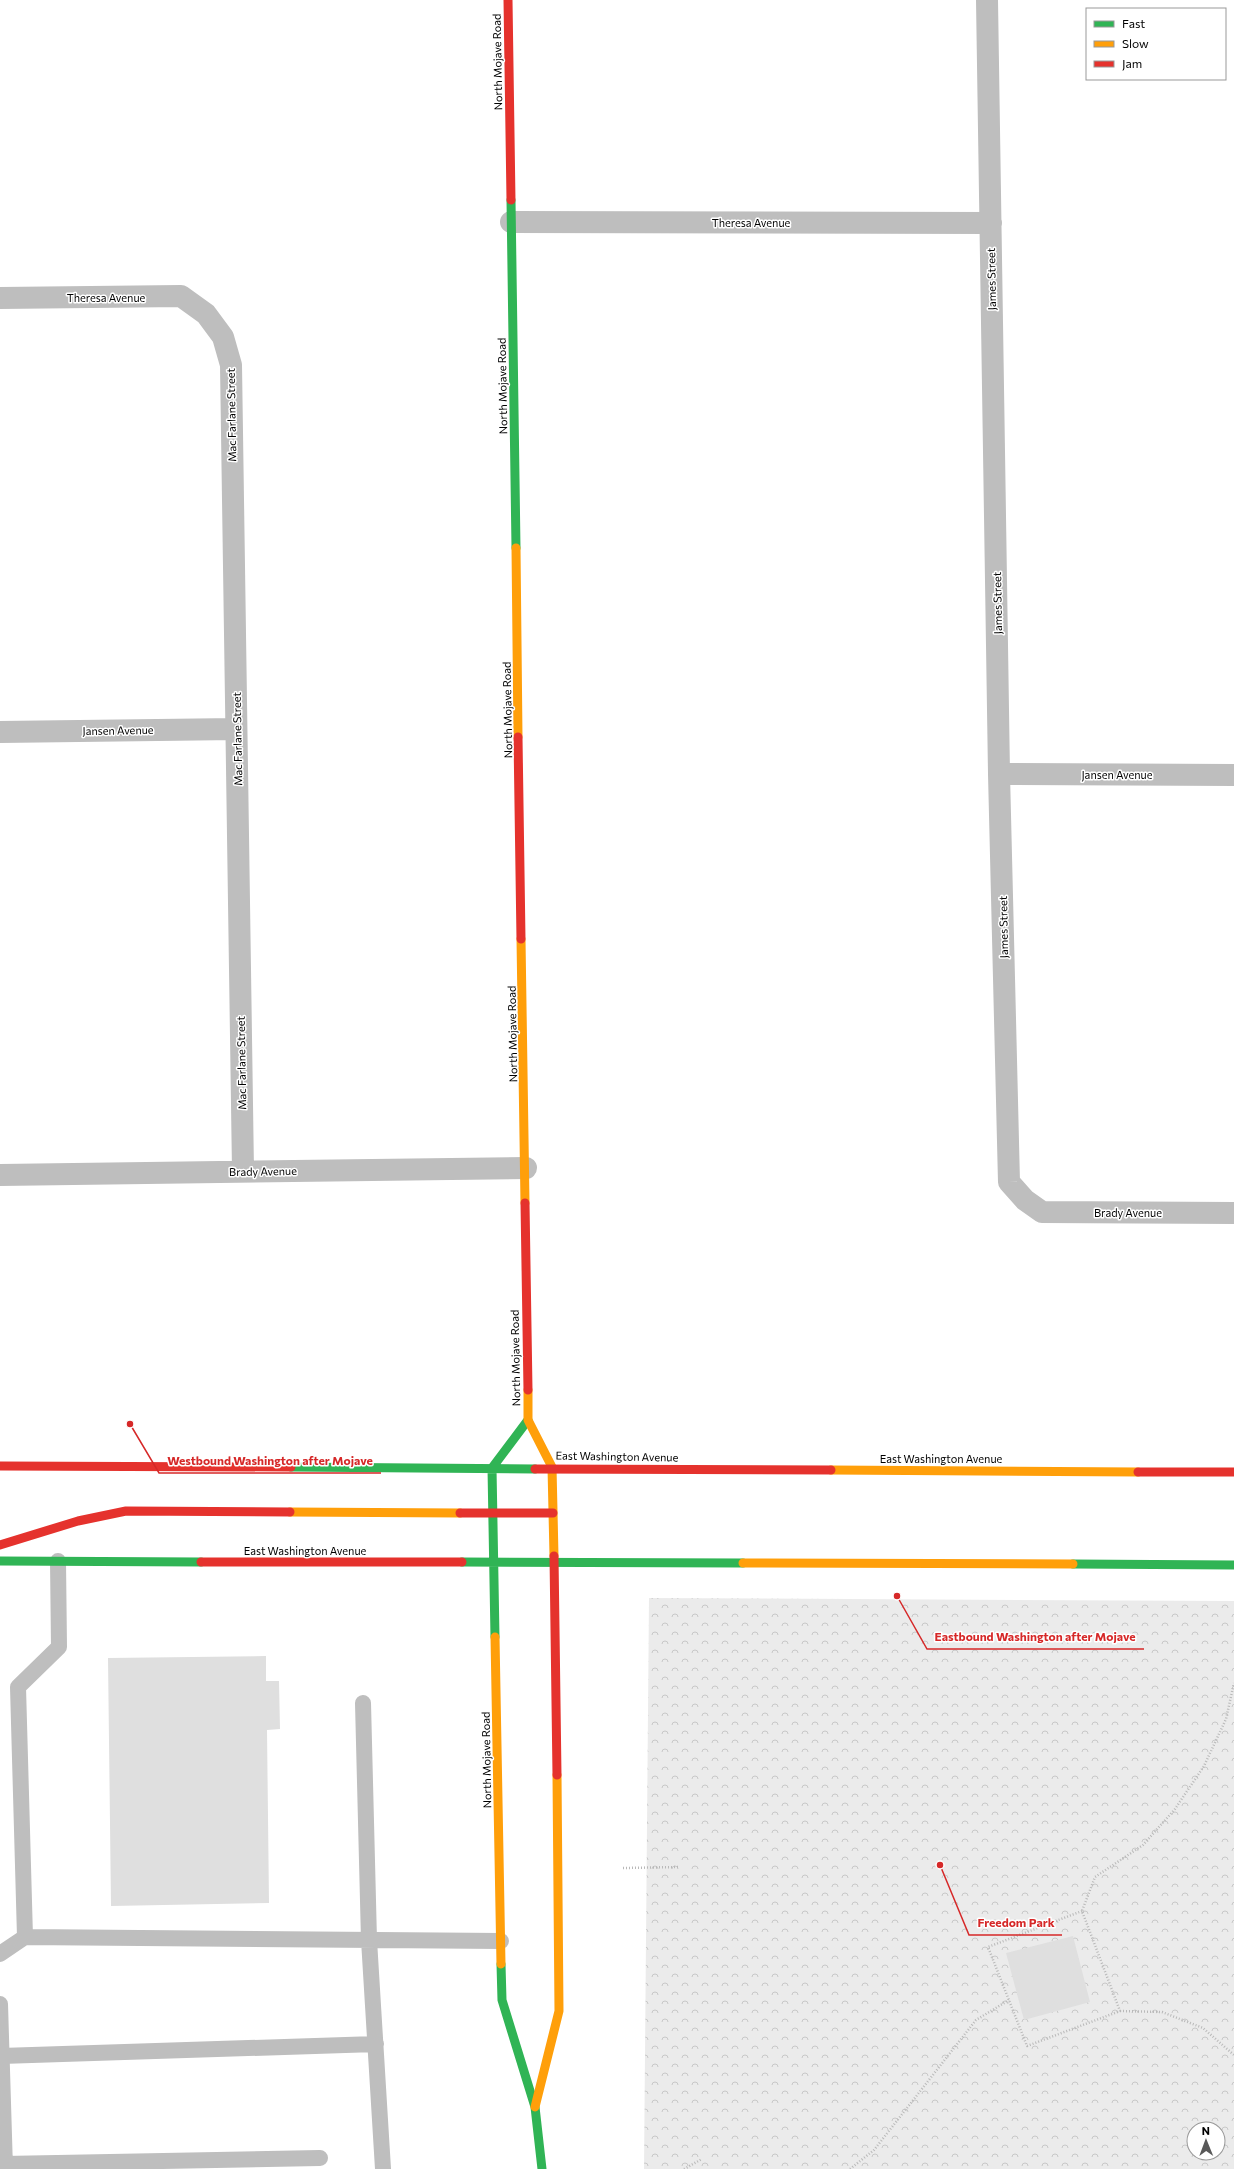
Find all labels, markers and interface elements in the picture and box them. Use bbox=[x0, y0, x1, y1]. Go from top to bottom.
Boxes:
legend bbox=[1086, 8, 1226, 80]
street label: North Mojave Road bbox=[490, 14, 504, 110]
text: Fast bbox=[1122, 16, 1145, 30]
text: Slow bbox=[1122, 36, 1149, 50]
text: Jam bbox=[1122, 56, 1142, 71]
street label: Theresa Avenue bbox=[712, 216, 791, 229]
street label: James Street bbox=[984, 247, 999, 310]
street label: Theresa Avenue bbox=[67, 291, 146, 304]
street label: North Mojave Road bbox=[495, 338, 509, 434]
street label: Mac Farlane Street bbox=[224, 368, 238, 462]
street label: James Street bbox=[990, 571, 1005, 634]
street label: North Mojave Road bbox=[500, 662, 514, 758]
street label: Mac Farlane Street bbox=[230, 692, 244, 786]
street label: Jansen Avenue bbox=[82, 723, 154, 738]
street label: Jansen Avenue bbox=[1081, 768, 1153, 782]
street label: James Street bbox=[996, 895, 1011, 958]
street label: North Mojave Road bbox=[505, 986, 519, 1082]
street label: Mac Farlane Street bbox=[234, 1016, 248, 1110]
street label: Brady Avenue bbox=[229, 1164, 297, 1178]
street label: Brady Avenue bbox=[1094, 1206, 1162, 1219]
street label: North Mojave Road bbox=[508, 1310, 522, 1406]
street label: East Washington Avenue bbox=[556, 1448, 679, 1464]
callout: Westbound Washington after Mojave bbox=[159, 1449, 381, 1473]
street label: East Washington Avenue bbox=[880, 1452, 1003, 1465]
text: Westbound Washington after Mojave bbox=[167, 1453, 373, 1467]
street label: East Washington Avenue bbox=[244, 1544, 367, 1557]
callout: Eastbound Washington after Mojave bbox=[927, 1625, 1144, 1649]
text: Eastbound Washington after Mojave bbox=[934, 1629, 1136, 1643]
street label: North Mojave Road bbox=[479, 1712, 493, 1808]
callout: Freedom Park bbox=[969, 1911, 1062, 1935]
text: Freedom Park bbox=[977, 1915, 1055, 1929]
north arrow bbox=[1186, 2121, 1226, 2161]
text: N bbox=[1202, 2124, 1210, 2137]

